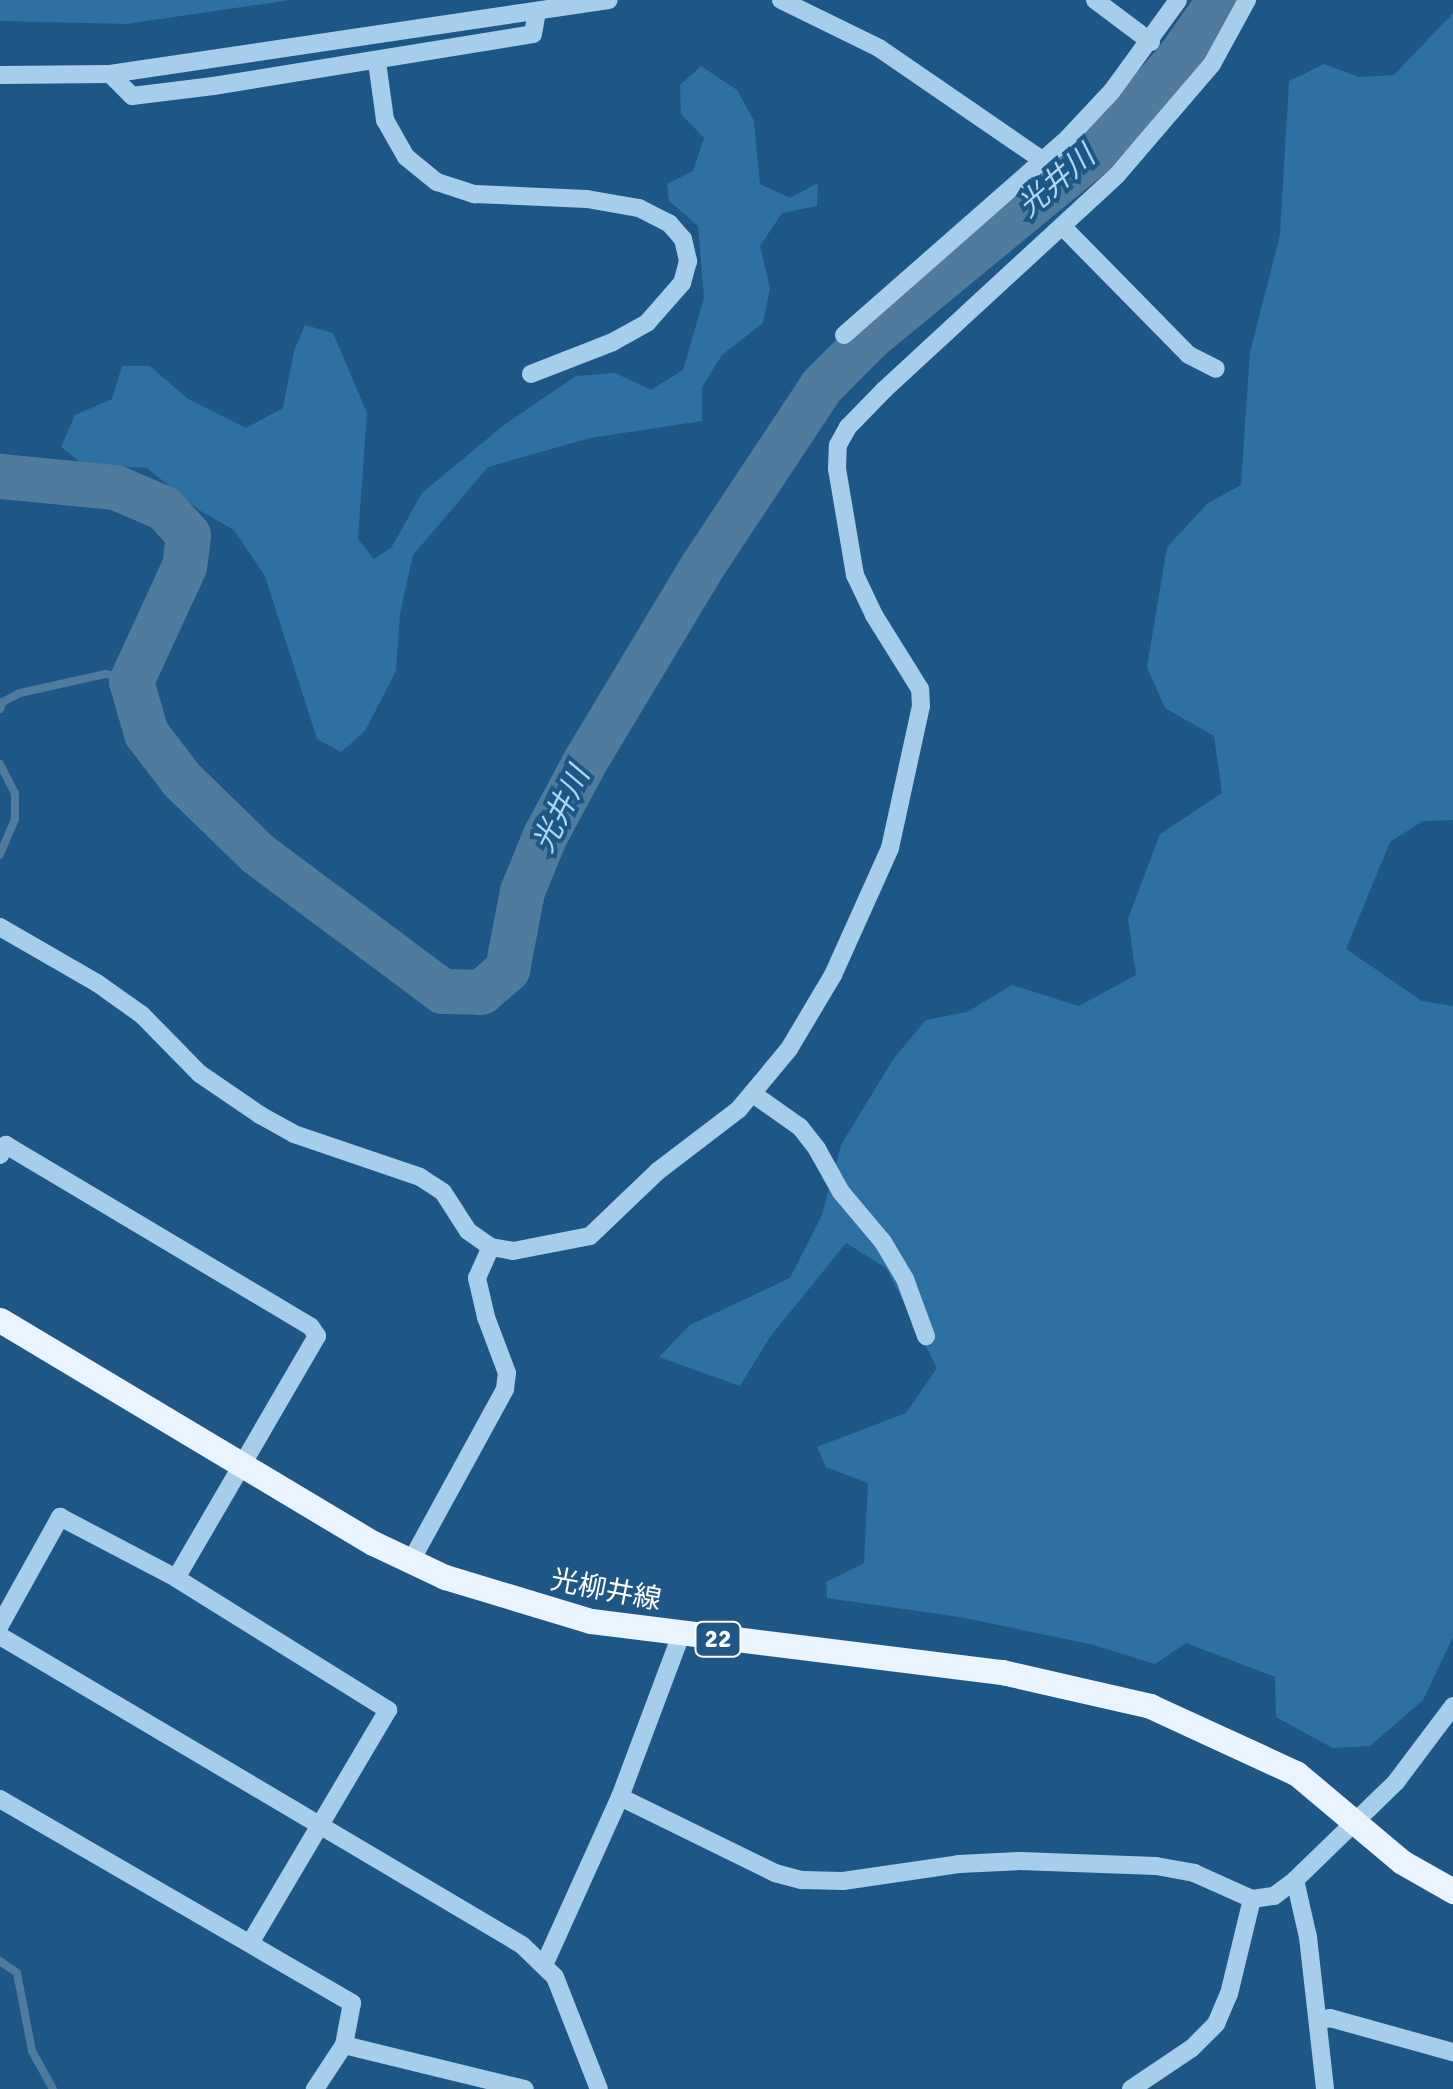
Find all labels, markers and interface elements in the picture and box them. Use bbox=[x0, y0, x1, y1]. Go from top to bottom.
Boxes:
water label: 光井川 bbox=[1011, 139, 1103, 225]
water label: 光井川 bbox=[526, 762, 598, 858]
street label: 光柳井線 bbox=[548, 1563, 664, 1617]
road number: 22 bbox=[693, 1619, 743, 1659]

